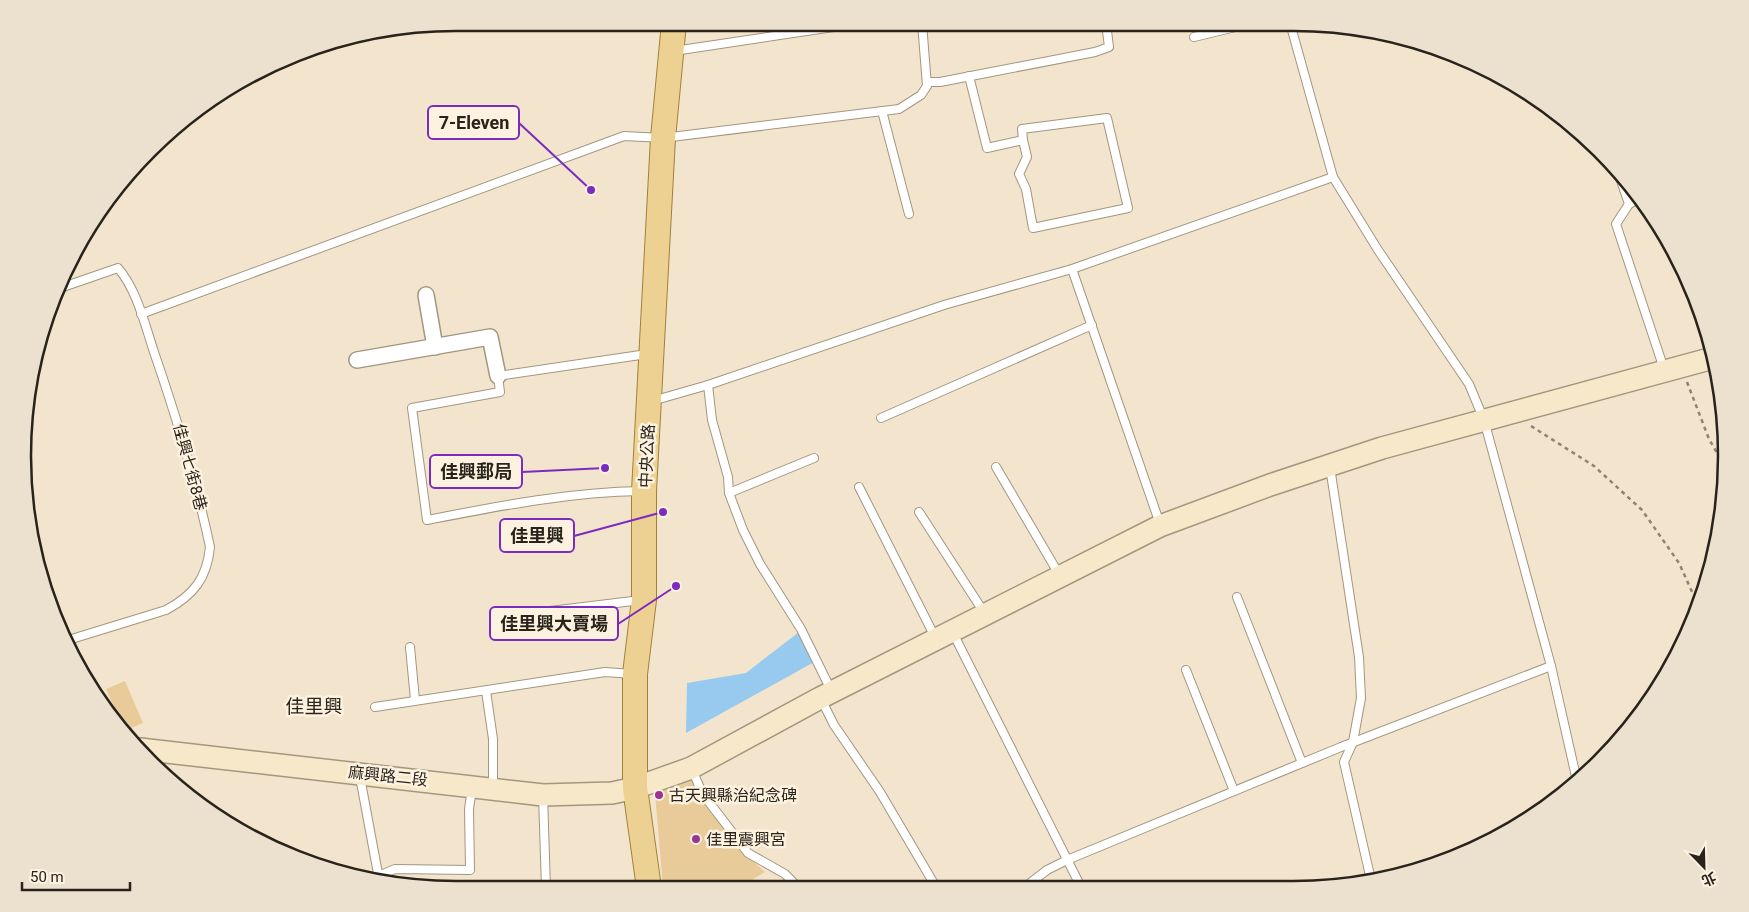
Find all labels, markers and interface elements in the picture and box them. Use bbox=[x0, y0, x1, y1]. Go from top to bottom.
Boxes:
callout: 7-Eleven bbox=[428, 106, 519, 139]
text: 7-Eleven bbox=[439, 112, 509, 133]
street label: 佳興七街8巷 bbox=[169, 422, 211, 512]
street label: 中央公路 bbox=[636, 424, 658, 488]
callout: 佳興郵局 bbox=[430, 455, 522, 488]
text: 佳興郵局 bbox=[440, 461, 512, 482]
callout: 佳里興 bbox=[500, 519, 574, 552]
text: 佳里興 bbox=[510, 525, 564, 546]
callout: 佳里興大賣場 bbox=[490, 607, 618, 640]
text: 佳里興大賣場 bbox=[500, 613, 608, 634]
district label: 佳里興 bbox=[285, 695, 343, 718]
street label: 麻興路二段 bbox=[347, 762, 429, 790]
place label: 古天興縣治紀念碑 bbox=[669, 786, 797, 805]
marker: 古天興縣治紀念碑 bbox=[653, 789, 665, 801]
place label: 佳里震興宮 bbox=[706, 830, 786, 849]
marker: 佳里震興宮 bbox=[690, 833, 702, 845]
north arrow bbox=[1679, 842, 1729, 892]
scale bar bbox=[22, 860, 130, 892]
text: 50 m bbox=[30, 868, 64, 886]
text: 北 bbox=[1700, 869, 1719, 889]

